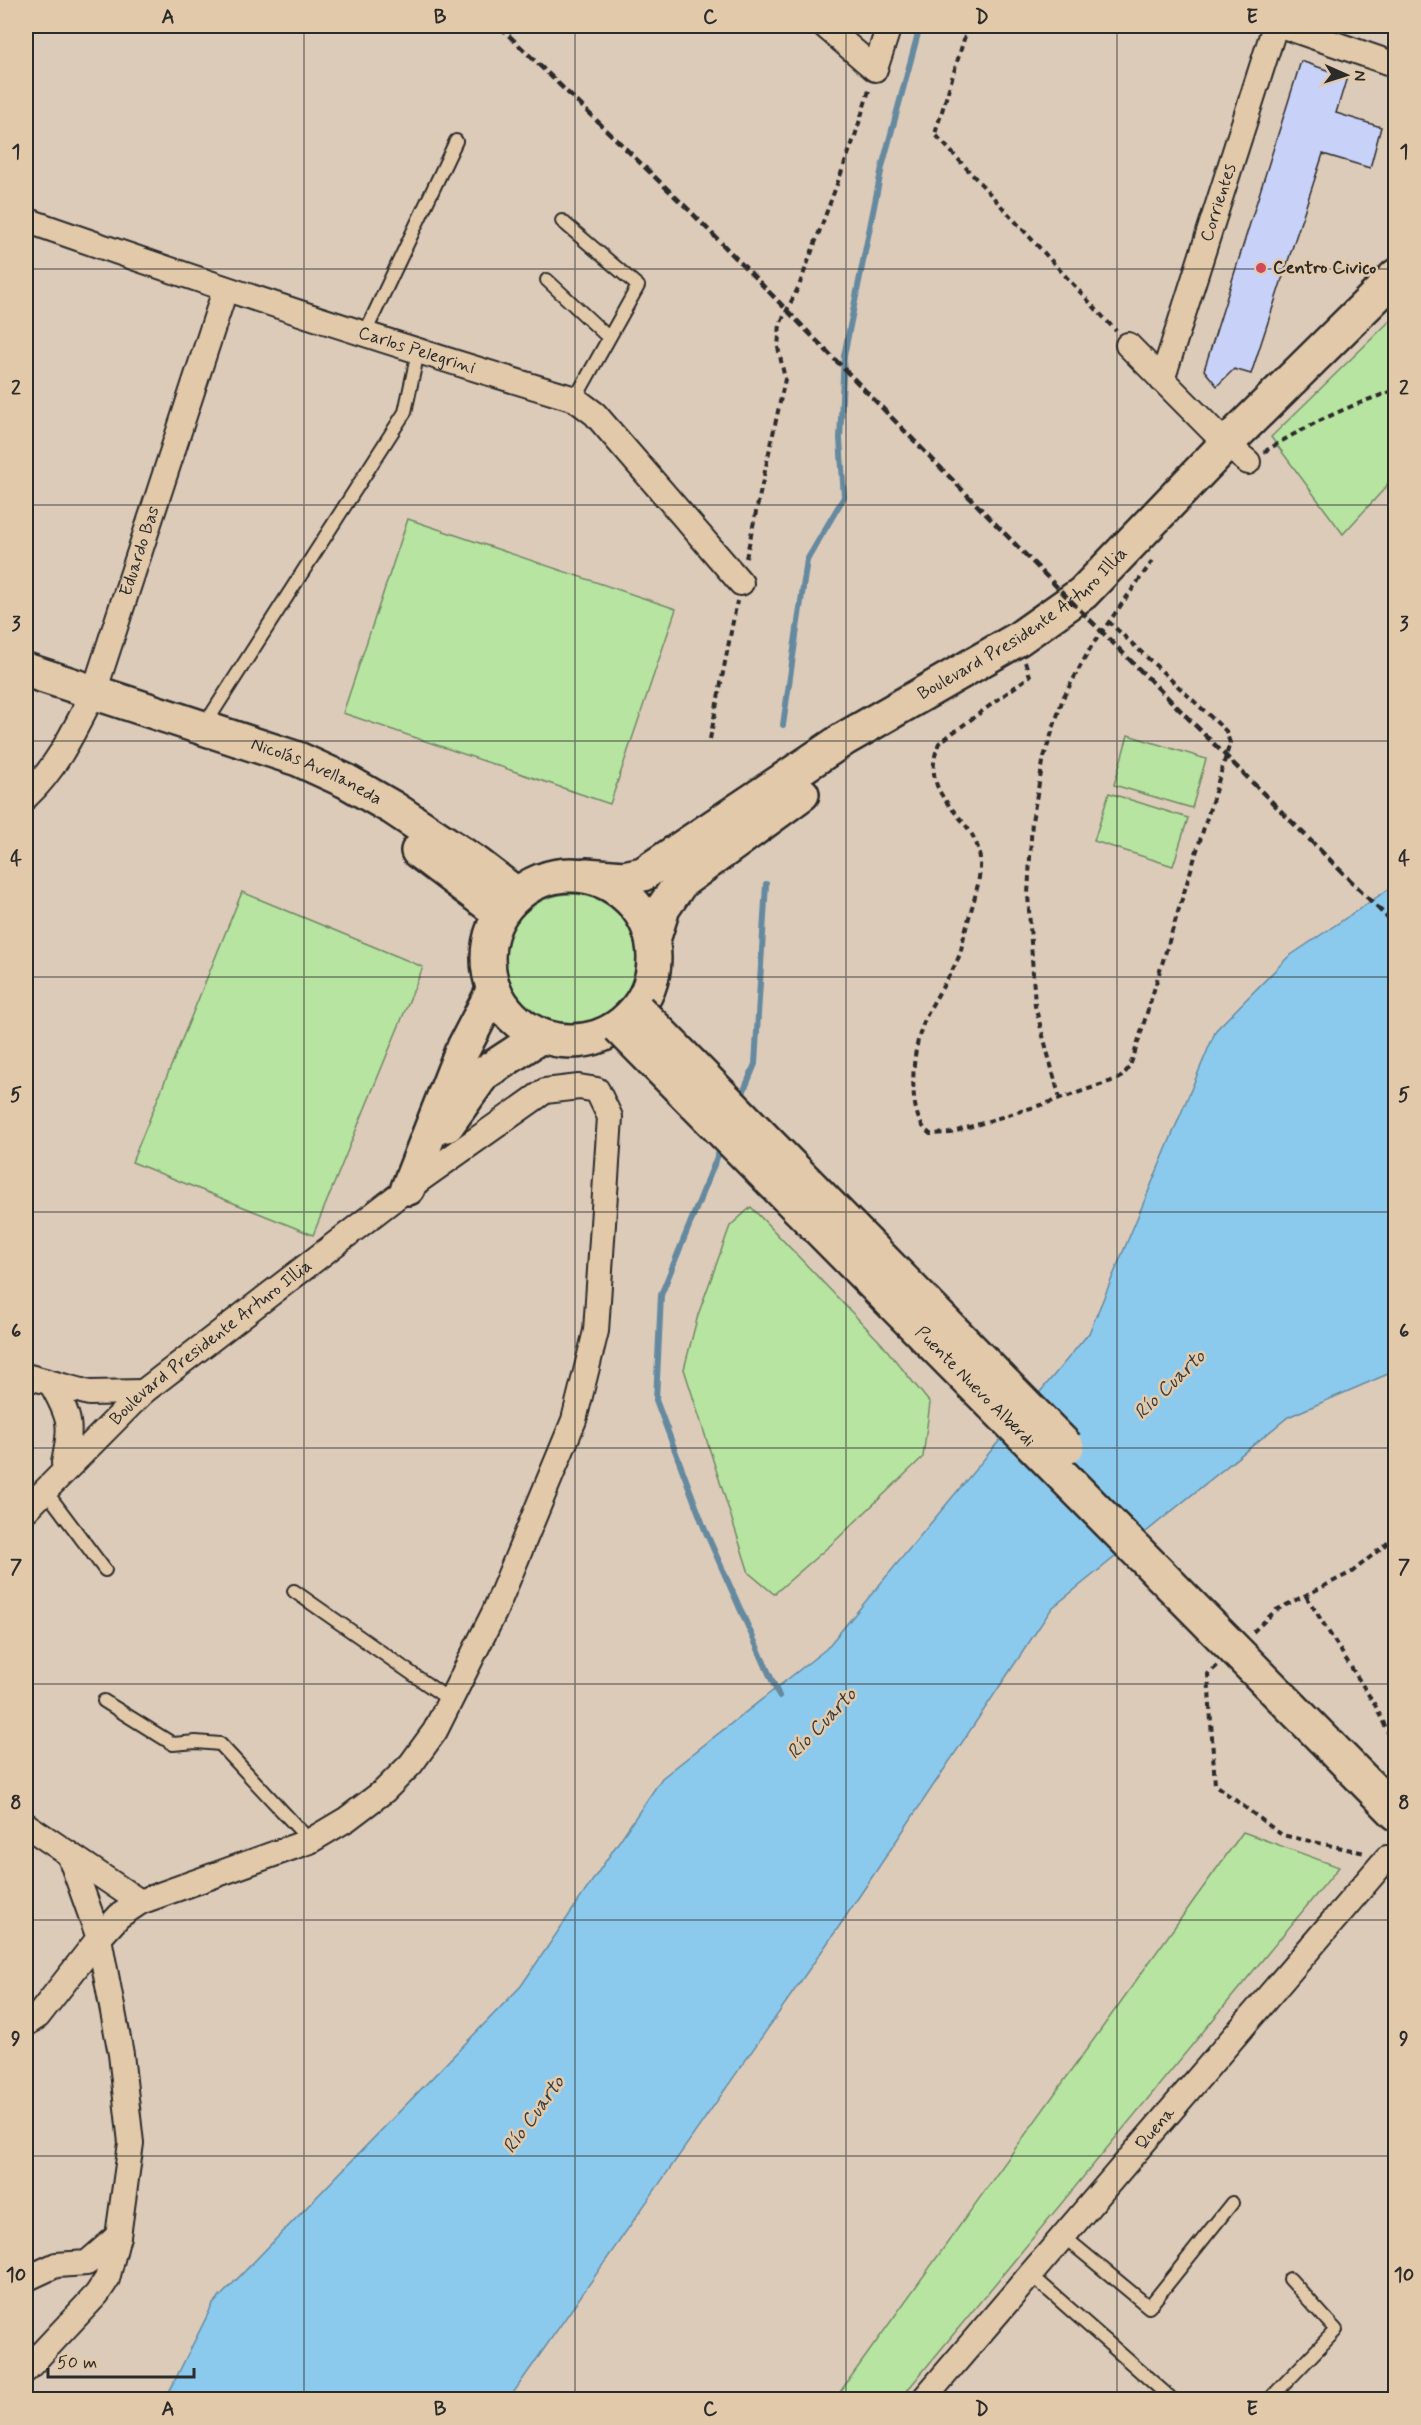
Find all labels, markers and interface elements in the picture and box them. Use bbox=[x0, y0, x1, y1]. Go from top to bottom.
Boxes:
text: A bbox=[161, 4, 175, 31]
text: B bbox=[434, 4, 447, 31]
text: C bbox=[703, 4, 718, 31]
text: D bbox=[975, 4, 989, 31]
text: E bbox=[1246, 4, 1258, 31]
north arrow bbox=[1316, 45, 1376, 105]
text: N bbox=[1349, 70, 1370, 82]
text: 1 bbox=[12, 139, 20, 166]
text: 1 bbox=[1400, 139, 1408, 166]
street label: Corrientes bbox=[1195, 161, 1242, 245]
place label: Centro Civico bbox=[1273, 256, 1376, 280]
marker: Centro Civico bbox=[1254, 261, 1268, 275]
street label: Carlos Pelegrini bbox=[355, 321, 478, 380]
text: 2 bbox=[11, 375, 21, 402]
text: 2 bbox=[1399, 375, 1409, 402]
street label: Eduardo Bas bbox=[114, 503, 166, 599]
street label: Boulevard Presidente Arturo Illia bbox=[913, 542, 1133, 706]
text: 3 bbox=[11, 611, 21, 638]
text: 3 bbox=[1399, 611, 1409, 638]
street label: Nicolás Avellaneda bbox=[248, 732, 386, 811]
text: 4 bbox=[10, 846, 22, 873]
text: 4 bbox=[1398, 846, 1410, 873]
text: 5 bbox=[10, 1082, 22, 1109]
text: 5 bbox=[1398, 1082, 1410, 1109]
street label: Boulevard Presidente Arturo Illia bbox=[104, 1254, 317, 1431]
text: 6 bbox=[11, 1318, 21, 1345]
text: 6 bbox=[1399, 1318, 1409, 1345]
street label: Puente Nuevo Alberdi bbox=[910, 1321, 1040, 1453]
water label: Río Cuarto bbox=[1128, 1344, 1212, 1426]
text: 7 bbox=[10, 1554, 22, 1581]
text: 7 bbox=[1398, 1554, 1410, 1581]
water label: Río Cuarto bbox=[781, 1682, 863, 1766]
text: 8 bbox=[10, 1790, 22, 1817]
text: 8 bbox=[1398, 1790, 1410, 1817]
text: 9 bbox=[11, 2026, 21, 2053]
text: 9 bbox=[1399, 2026, 1409, 2053]
water label: Río Cuarto bbox=[497, 2070, 572, 2159]
street label: Quena bbox=[1130, 2102, 1181, 2156]
text: 10 bbox=[6, 2262, 26, 2289]
text: 10 bbox=[1394, 2262, 1414, 2289]
scale bar bbox=[48, 2341, 194, 2379]
text: 50 m bbox=[57, 2351, 97, 2375]
text: A bbox=[161, 2396, 175, 2423]
text: B bbox=[434, 2396, 447, 2423]
text: C bbox=[703, 2396, 718, 2423]
text: D bbox=[975, 2396, 989, 2423]
text: E bbox=[1246, 2396, 1258, 2423]

